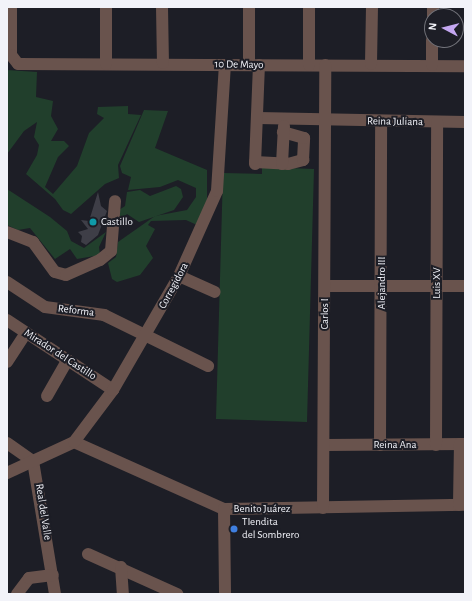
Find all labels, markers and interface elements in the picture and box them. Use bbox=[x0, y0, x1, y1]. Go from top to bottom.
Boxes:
north arrow bbox=[424, 8, 464, 48]
text: N bbox=[427, 22, 439, 31]
street label: 10 De Mayo bbox=[214, 58, 264, 72]
street label: Reina Juliana bbox=[367, 115, 423, 129]
place label: Castillo bbox=[101, 215, 133, 229]
marker: Castillo bbox=[88, 217, 98, 227]
street label: Alejandro III bbox=[375, 256, 389, 310]
street label: Corregidora bbox=[156, 261, 192, 311]
street label: Luis XV bbox=[430, 267, 444, 299]
street label: Carlos I bbox=[318, 298, 332, 330]
street label: Reforma bbox=[57, 302, 95, 320]
street label: Mirador del Castillo bbox=[21, 327, 99, 383]
street label: Reina Ana bbox=[373, 438, 417, 452]
street label: Real del Valle bbox=[32, 483, 54, 541]
street label: Benito Juárez bbox=[234, 502, 290, 516]
place label: TIendita del Sombrero bbox=[242, 516, 299, 542]
marker: TIendita del Sombrero bbox=[229, 524, 239, 534]

